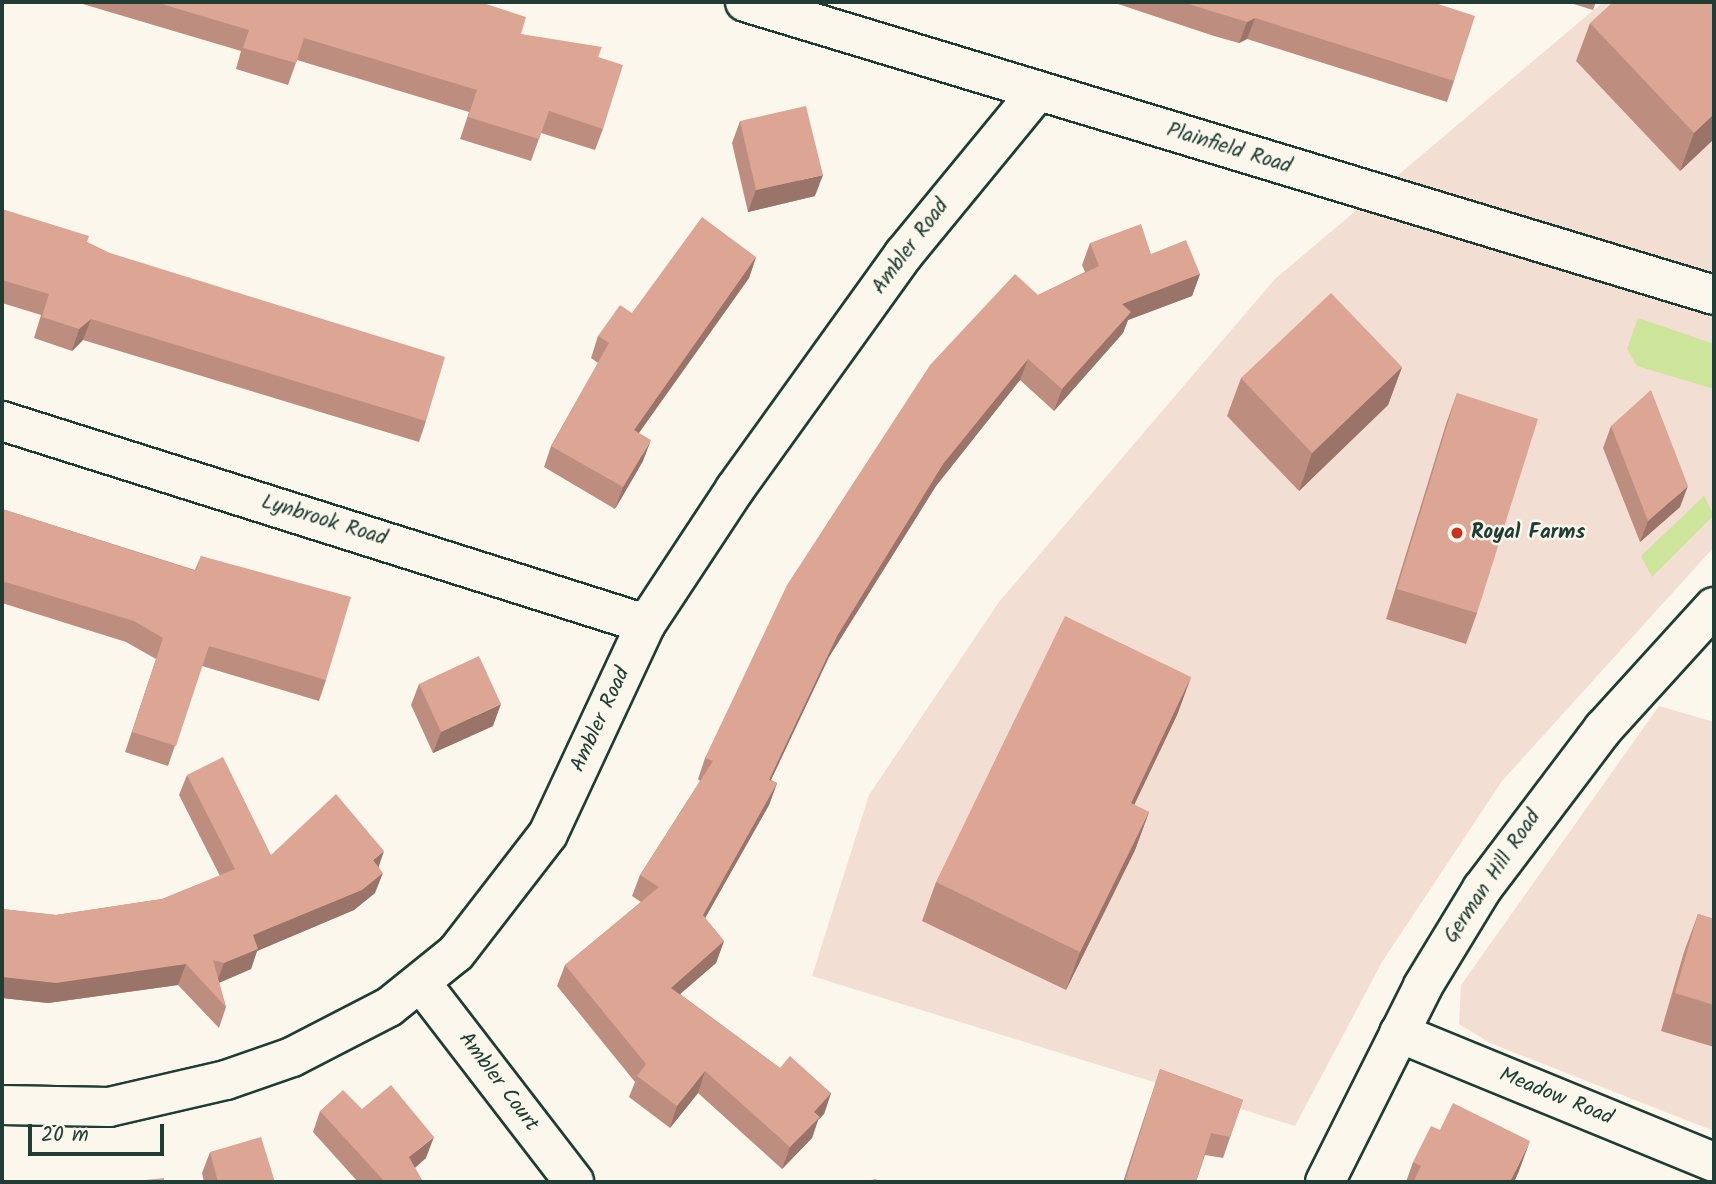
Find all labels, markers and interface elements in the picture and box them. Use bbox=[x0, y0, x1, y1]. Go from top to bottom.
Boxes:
street label: Plainfield Road bbox=[1164, 118, 1294, 180]
street label: Ambler Road bbox=[867, 194, 955, 300]
street label: Lynbrook Road bbox=[258, 490, 390, 552]
place label: Royal Farms bbox=[1471, 520, 1585, 546]
marker: Royal Farms bbox=[1449, 525, 1465, 541]
street label: Ambler Road bbox=[566, 664, 636, 776]
street label: German Hill Road bbox=[1439, 806, 1547, 948]
street label: Ambler Court bbox=[453, 1027, 543, 1137]
street label: Meadow Road bbox=[1495, 1063, 1617, 1131]
scale bar bbox=[32, 1110, 168, 1154]
text: 20 m bbox=[41, 1119, 89, 1152]

